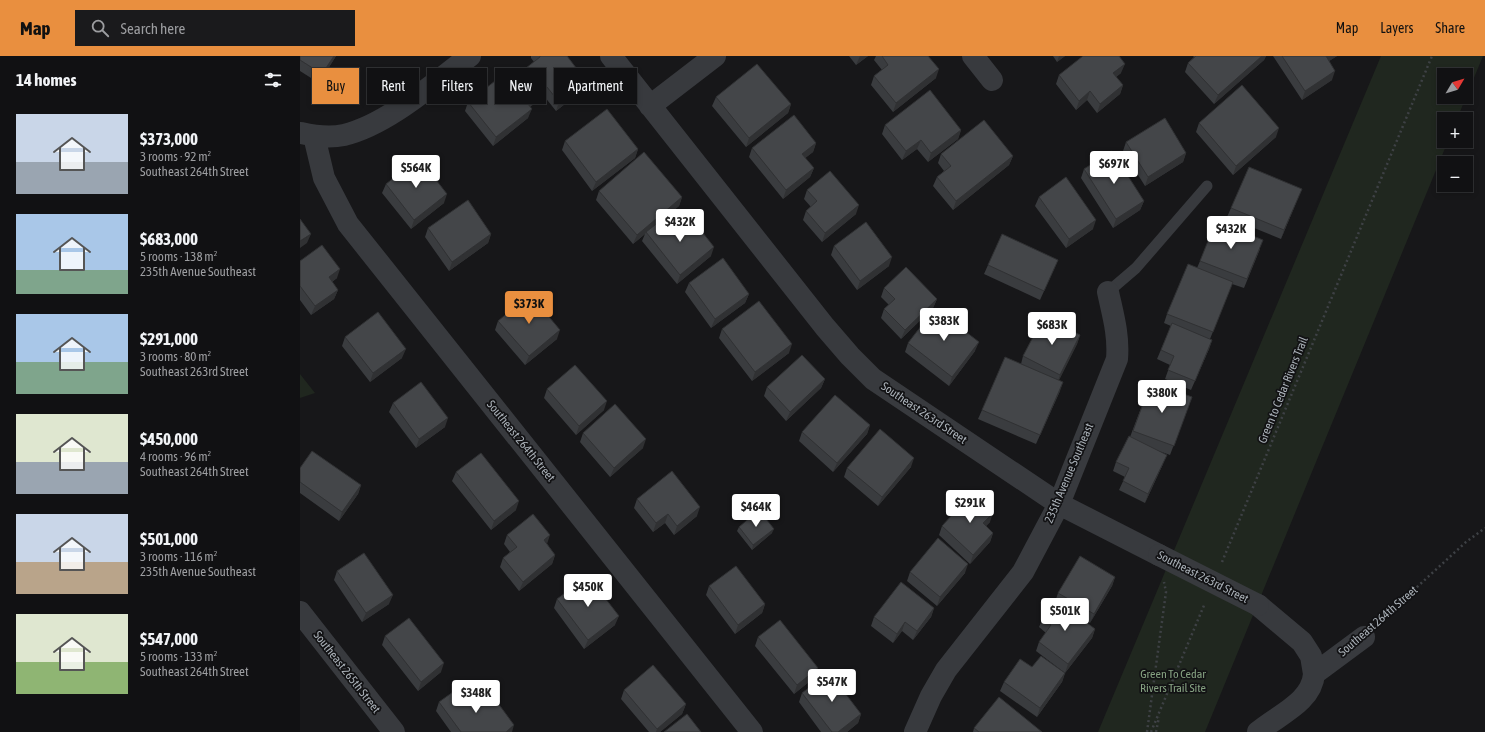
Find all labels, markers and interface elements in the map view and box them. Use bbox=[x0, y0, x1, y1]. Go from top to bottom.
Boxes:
search box bbox=[75, 10, 355, 46]
text: Map bbox=[20, 17, 51, 39]
icon: search bbox=[89, 17, 111, 39]
text: Search here bbox=[121, 20, 185, 37]
text: Map bbox=[1336, 20, 1358, 36]
text: Layers bbox=[1380, 20, 1413, 36]
text: Share bbox=[1435, 20, 1465, 36]
chip: Buy bbox=[312, 68, 359, 104]
chip: Rent bbox=[367, 68, 419, 104]
chip: Filters bbox=[427, 68, 487, 104]
chip: New bbox=[495, 68, 546, 104]
chip: Apartment bbox=[554, 68, 637, 104]
north arrow bbox=[1437, 68, 1473, 104]
map controls bbox=[1437, 68, 1473, 192]
icon: filters bbox=[262, 69, 284, 91]
text: 14 homes bbox=[16, 70, 77, 90]
button: + bbox=[1437, 112, 1473, 148]
text: $373,000 bbox=[140, 129, 198, 149]
icon: home bbox=[48, 130, 96, 178]
text: 3 rooms · 92 m² bbox=[140, 149, 211, 164]
pin: $697K bbox=[1086, 151, 1142, 185]
pin: $564K bbox=[388, 155, 444, 189]
text: $697K bbox=[1099, 156, 1129, 171]
button: − bbox=[1437, 156, 1473, 192]
text: $564K bbox=[401, 160, 431, 175]
text: Southeast 264th Street bbox=[140, 164, 249, 179]
pin: $432K bbox=[652, 209, 708, 243]
text: $432K bbox=[665, 214, 695, 229]
pin: $432K bbox=[1203, 216, 1259, 250]
text: $432K bbox=[1216, 221, 1246, 236]
text: $683,000 bbox=[140, 229, 198, 249]
icon: home bbox=[48, 230, 96, 278]
text: 5 rooms · 138 m² bbox=[140, 249, 217, 264]
text: 235th Avenue Southeast bbox=[140, 264, 256, 279]
pin: $373K bbox=[501, 291, 557, 325]
text: $373K bbox=[514, 296, 544, 311]
pin: $383K bbox=[916, 308, 972, 342]
pin: $683K bbox=[1024, 312, 1080, 346]
text: $383K bbox=[929, 313, 959, 328]
text: $683K bbox=[1037, 317, 1067, 332]
text: $291,000 bbox=[140, 329, 198, 349]
icon: home bbox=[48, 330, 96, 378]
street label: Green to Cedar Rivers Trail bbox=[1255, 334, 1311, 445]
text: 3 rooms · 80 m² bbox=[140, 349, 211, 364]
text: Southeast 263rd Street bbox=[140, 364, 249, 379]
street label: Southeast 263rd Street bbox=[879, 379, 970, 447]
pin: $380K bbox=[1134, 380, 1190, 414]
text: $380K bbox=[1147, 385, 1177, 400]
street label: Southeast 264th Street bbox=[484, 398, 558, 485]
street label: 235th Avenue Southeast bbox=[1042, 420, 1097, 525]
text: $450,000 bbox=[140, 429, 198, 449]
icon: home bbox=[48, 430, 96, 478]
text: 4 rooms · 96 m² bbox=[140, 449, 211, 464]
text: Southeast 264th Street bbox=[140, 464, 249, 479]
pin: $291K bbox=[942, 490, 998, 524]
pin: $464K bbox=[728, 494, 784, 528]
text: $291K bbox=[955, 495, 985, 510]
text: $464K bbox=[741, 499, 771, 514]
text: $501,000 bbox=[140, 529, 198, 549]
icon: home bbox=[48, 530, 96, 578]
street label: Southeast 263rd Street bbox=[1155, 548, 1251, 606]
text: 3 rooms · 116 m² bbox=[140, 549, 217, 564]
text: 235th Avenue Southeast bbox=[140, 564, 256, 579]
pin: $450K bbox=[560, 574, 616, 608]
text: $450K bbox=[573, 579, 603, 594]
street label: Southeast 264th Street bbox=[1336, 582, 1421, 659]
pin: $501K bbox=[1037, 598, 1093, 632]
text: $501K bbox=[1050, 603, 1080, 618]
street label: Southeast 265th Street bbox=[311, 628, 384, 716]
text: $547,000 bbox=[140, 629, 198, 649]
icon: home bbox=[48, 630, 96, 678]
text: 5 rooms · 133 m² bbox=[140, 649, 217, 664]
text: Southeast 264th Street bbox=[140, 664, 249, 679]
park label: Green To Cedar Rivers Trail Site bbox=[1140, 667, 1206, 695]
pin: $547K bbox=[804, 669, 860, 703]
text: $547K bbox=[817, 674, 847, 689]
pin: $348K bbox=[448, 680, 504, 714]
text: $348K bbox=[461, 685, 491, 700]

